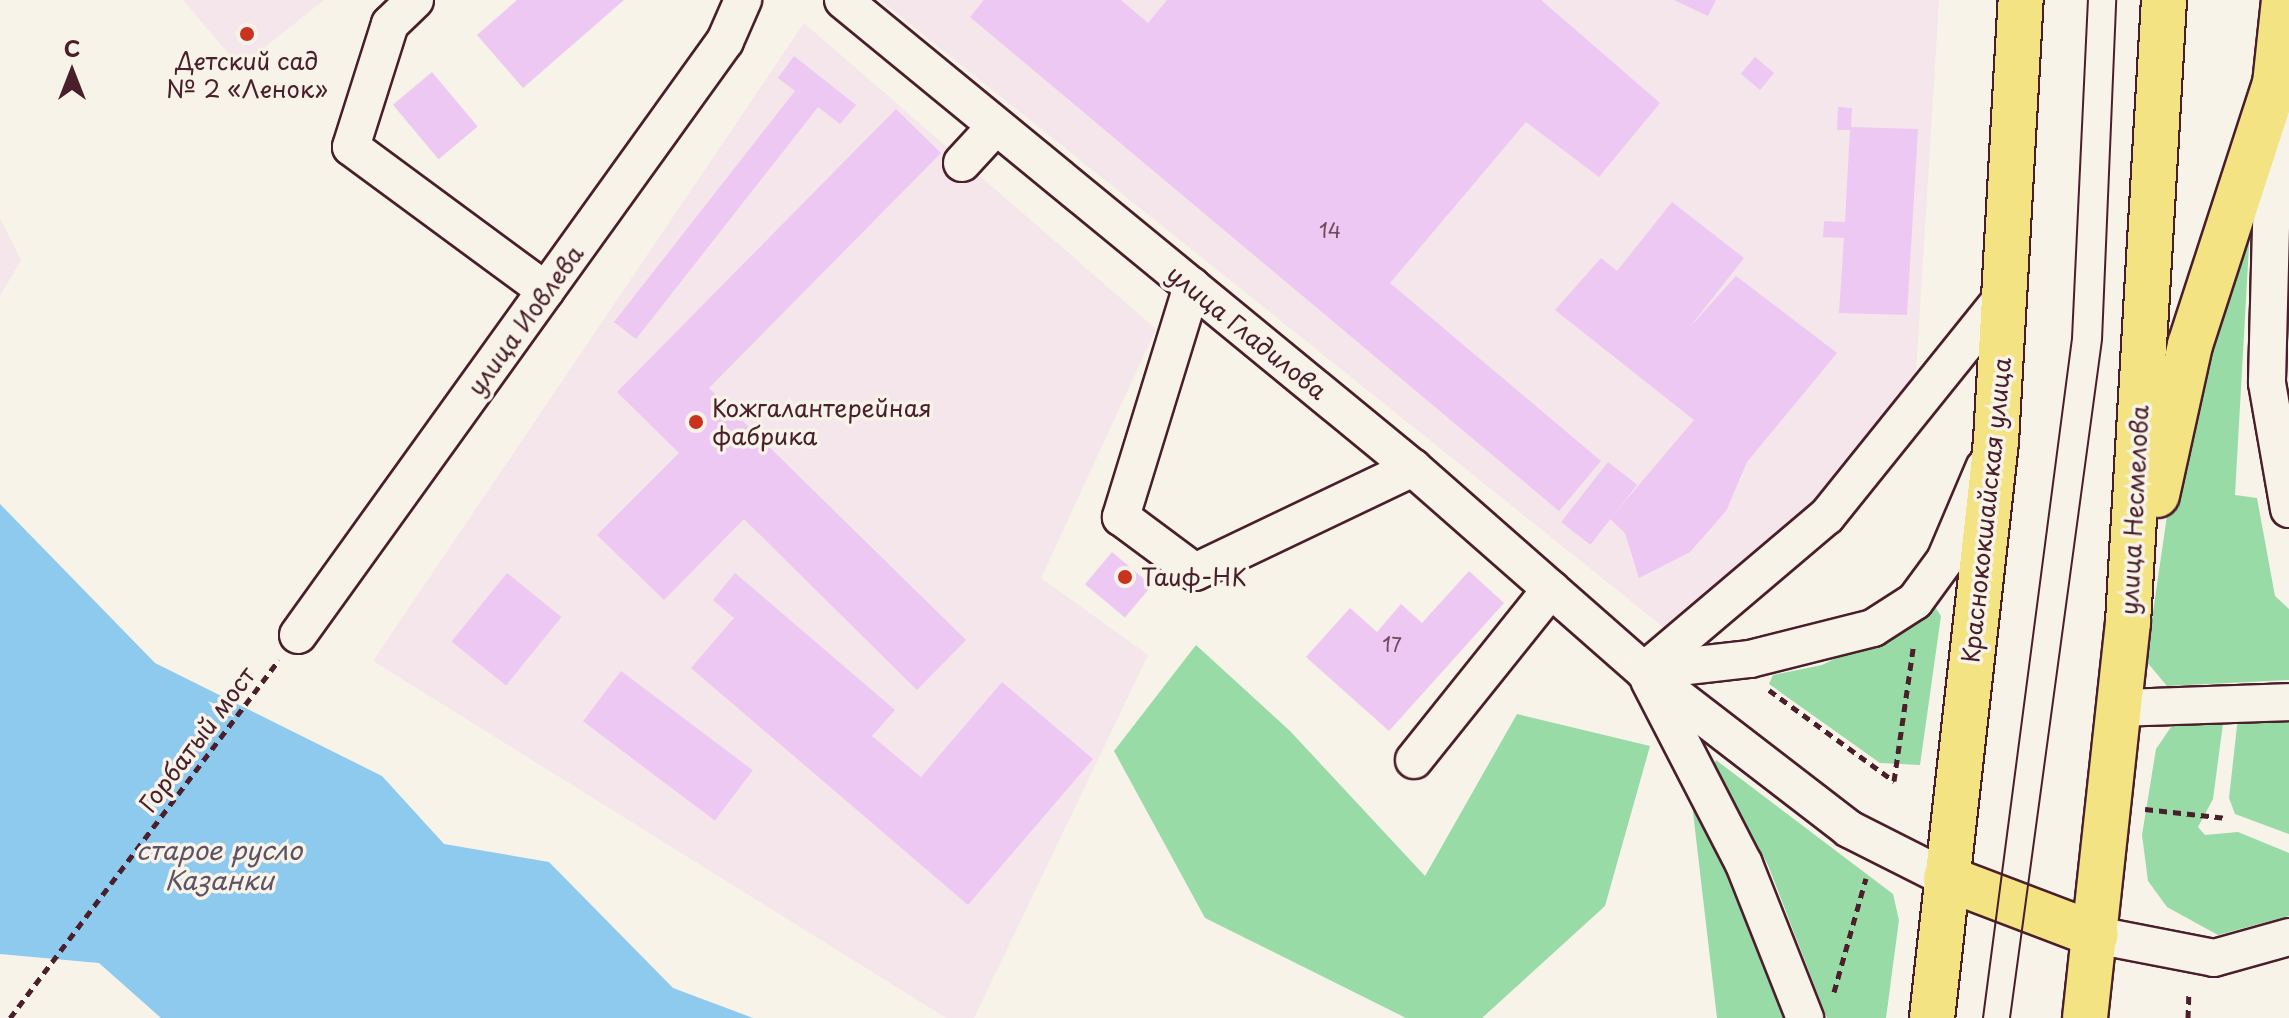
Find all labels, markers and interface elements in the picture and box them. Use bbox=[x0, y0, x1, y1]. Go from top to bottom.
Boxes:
marker: Детский сад № 2 «Ленок» bbox=[238, 25, 256, 43]
text: С bbox=[64, 31, 80, 64]
north arrow bbox=[32, 32, 112, 112]
place label: Детский сад № 2 «Ленок» bbox=[166, 47, 328, 103]
house number: 14 bbox=[1319, 218, 1341, 242]
street label: улица Иовлева bbox=[461, 239, 589, 401]
street label: улица Гладилова bbox=[1161, 258, 1333, 406]
street label: Краснококшайская улица bbox=[1956, 355, 2016, 665]
place label: Кожгалантерейная фабрика bbox=[712, 394, 932, 450]
street label: улица Несмелова bbox=[2114, 404, 2154, 616]
marker: Кожгалантерейная фабрика bbox=[687, 413, 705, 431]
place label: Таиф-НК bbox=[1141, 563, 1247, 591]
marker: Таиф-НК bbox=[1116, 568, 1134, 586]
house number: 17 bbox=[1382, 632, 1402, 656]
street label: Горбатый мост bbox=[133, 661, 261, 817]
water label: старое русло Казанки bbox=[136, 834, 302, 896]

